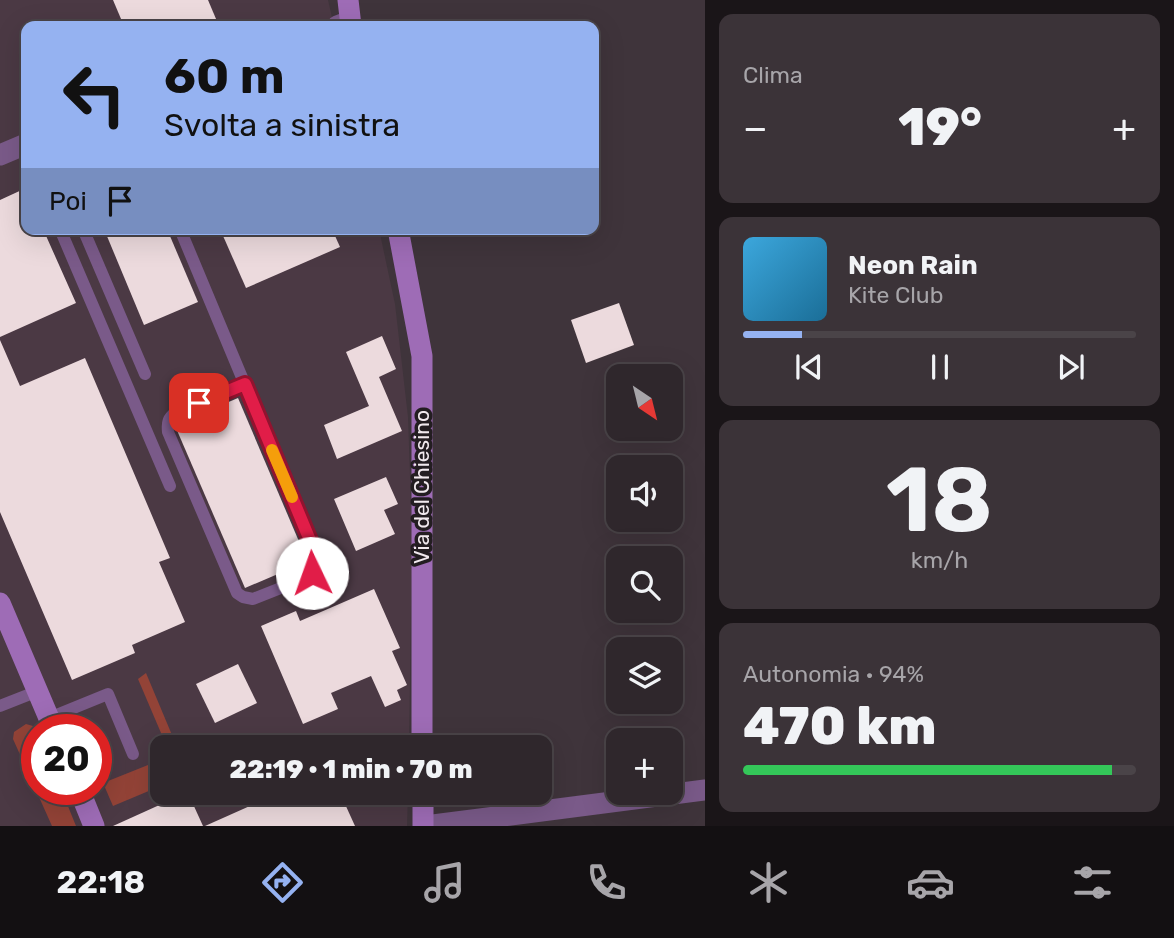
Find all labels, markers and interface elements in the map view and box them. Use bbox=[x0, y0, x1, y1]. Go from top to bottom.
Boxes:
text: 60 m bbox=[164, 47, 285, 105]
icon: left bbox=[49, 49, 140, 140]
text: Clima bbox=[743, 61, 803, 89]
text: 19° bbox=[898, 96, 982, 158]
text: − bbox=[743, 105, 768, 151]
text: + bbox=[1112, 105, 1136, 151]
text: Svolta a sinistra bbox=[164, 106, 400, 144]
icon: arrive bbox=[101, 182, 139, 220]
text: Poi bbox=[49, 186, 87, 217]
text: Neon Rain bbox=[848, 250, 978, 281]
text: Kite Club bbox=[848, 281, 943, 309]
icon: previous bbox=[790, 348, 828, 386]
icon: pause bbox=[921, 348, 959, 386]
icon: next bbox=[1052, 348, 1090, 386]
north arrow bbox=[606, 364, 682, 441]
map controls bbox=[606, 364, 683, 805]
pin bbox=[169, 373, 229, 433]
icon: arrive bbox=[180, 384, 218, 422]
street label: Via del Chiesino bbox=[409, 410, 434, 564]
text: 18 bbox=[886, 446, 993, 554]
button: sound bbox=[606, 455, 683, 532]
position arrow bbox=[275, 536, 349, 610]
button: search bbox=[606, 546, 683, 623]
text: km/h bbox=[911, 546, 968, 574]
button: layers bbox=[606, 637, 683, 714]
text: Autonomia · 94% bbox=[743, 660, 924, 688]
text: 470 km bbox=[743, 695, 936, 757]
speed limit sign: 20 bbox=[21, 714, 112, 805]
button: + bbox=[606, 728, 683, 805]
text: 22:19 · 1 min · 70 m bbox=[229, 754, 473, 785]
icon: directions bbox=[258, 858, 307, 907]
icon: music bbox=[420, 858, 469, 907]
icon: phone bbox=[582, 858, 631, 907]
icon: climate bbox=[744, 858, 793, 907]
icon: car bbox=[906, 858, 955, 907]
icon: filters bbox=[1068, 858, 1117, 907]
text: 22:18 bbox=[57, 863, 145, 901]

